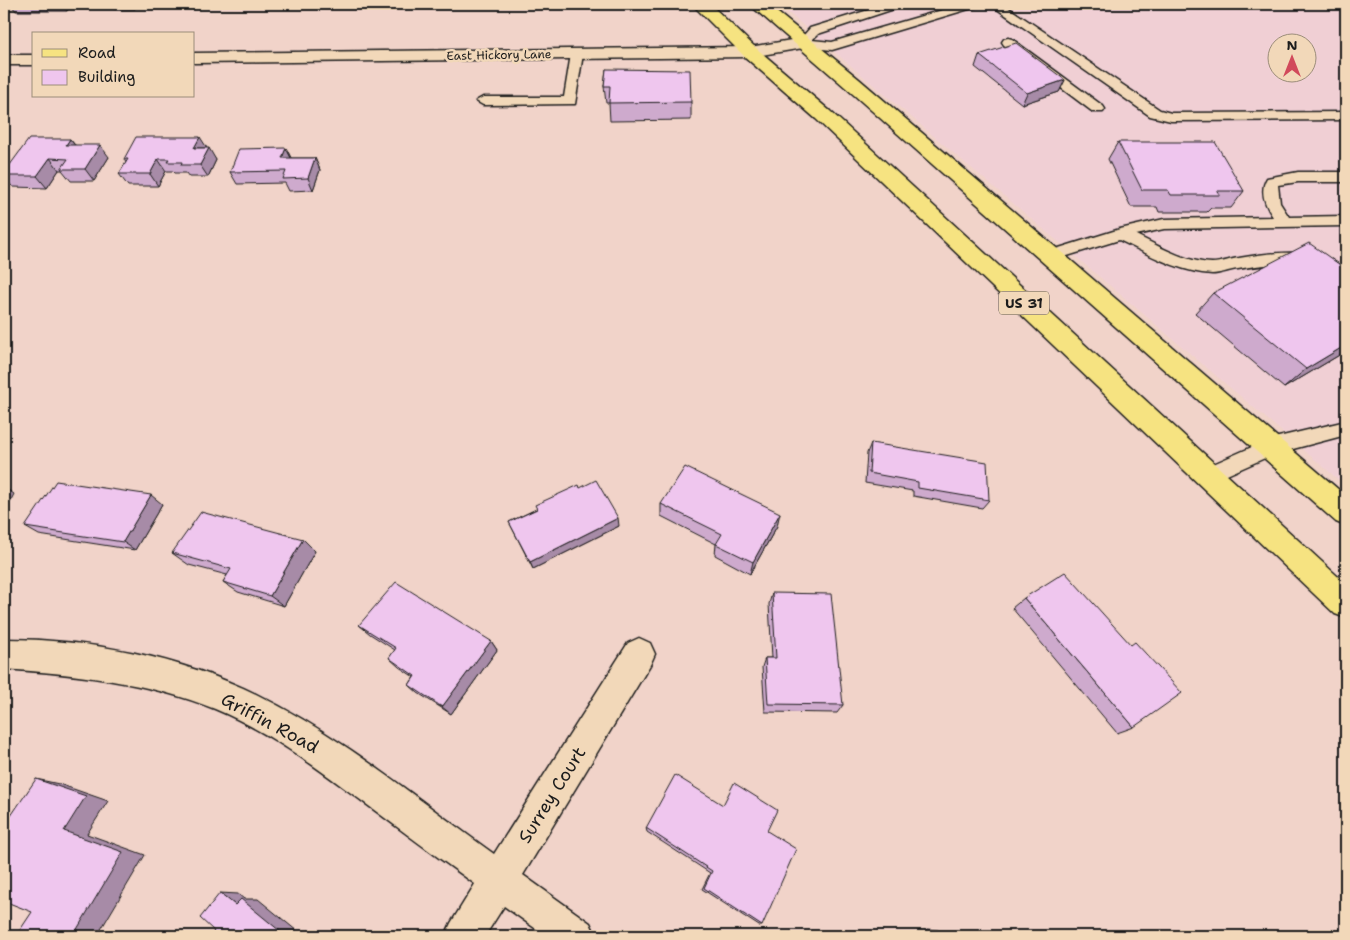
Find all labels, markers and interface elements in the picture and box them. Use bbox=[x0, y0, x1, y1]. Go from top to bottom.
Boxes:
legend bbox=[32, 32, 195, 98]
north arrow bbox=[1268, 32, 1318, 82]
text: N bbox=[1286, 36, 1298, 54]
text: Road bbox=[78, 43, 116, 63]
street label: East Hickory Lane bbox=[446, 46, 552, 64]
text: Building bbox=[78, 67, 135, 87]
road number: US 31 bbox=[999, 292, 1049, 314]
street label: Griffin Road bbox=[217, 687, 323, 759]
street label: Surrey Court bbox=[513, 742, 591, 848]

